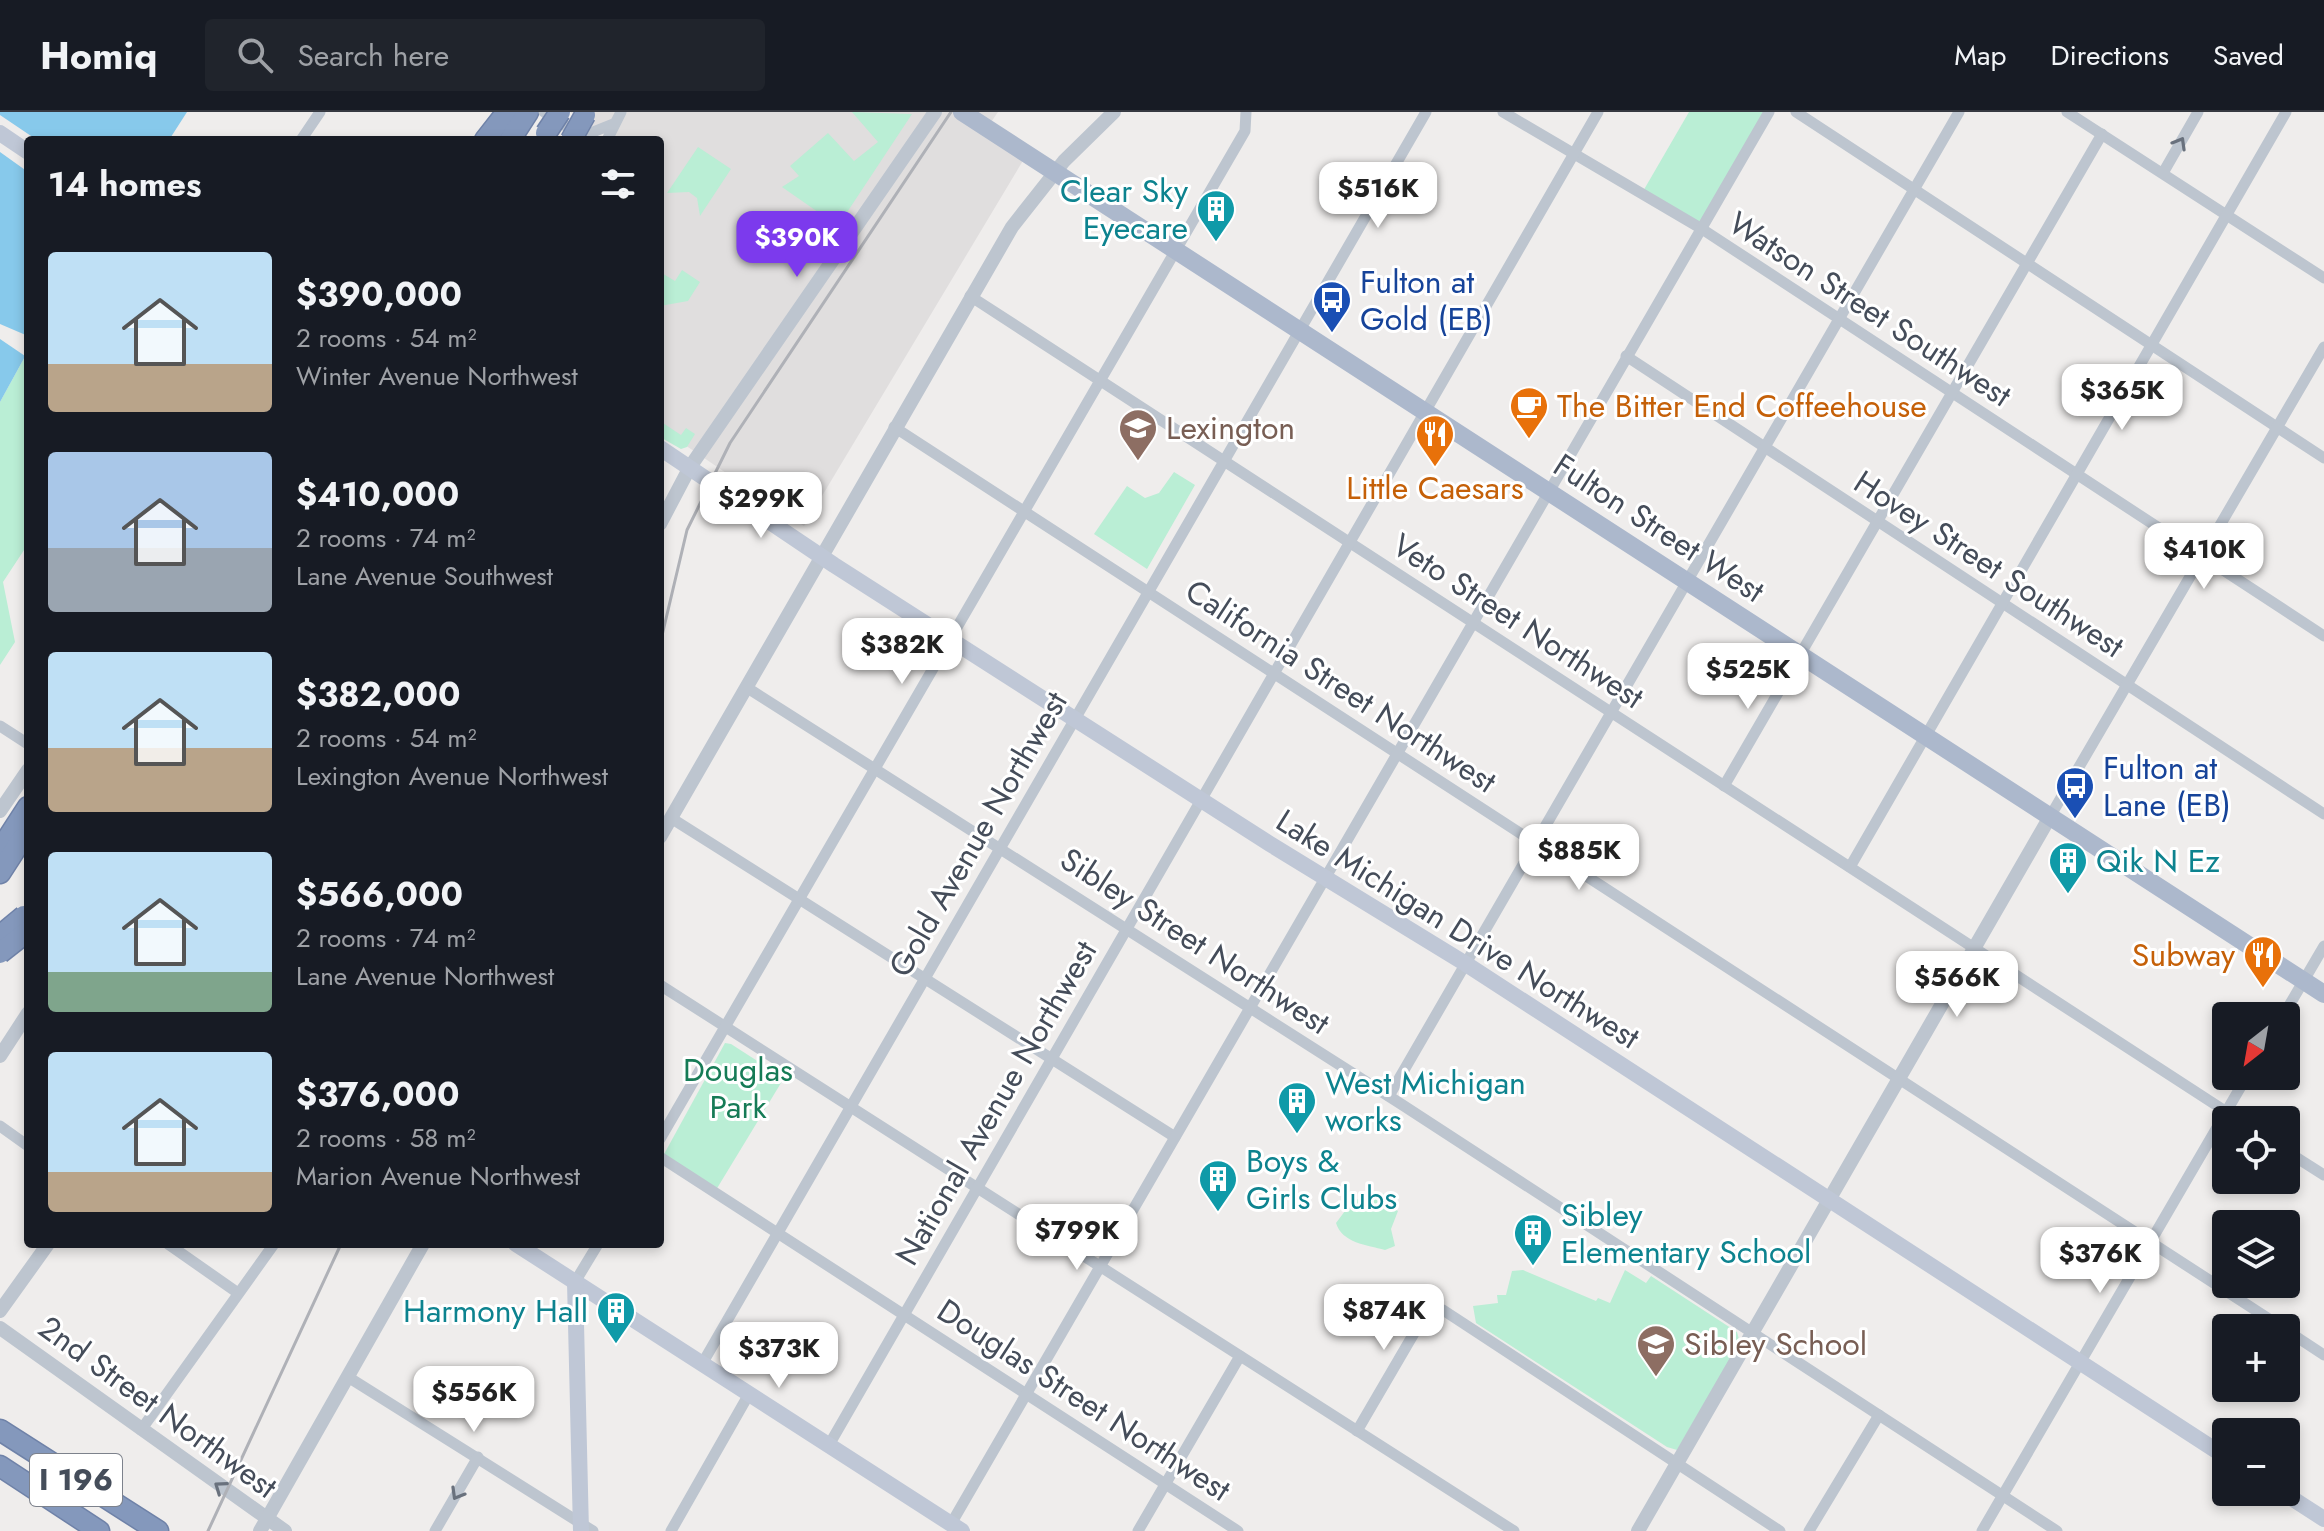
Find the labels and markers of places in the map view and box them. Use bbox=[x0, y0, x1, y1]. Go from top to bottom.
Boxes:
pin: $516K bbox=[1322, 162, 1434, 230]
place label: Clear Sky Eyecare bbox=[1060, 168, 1189, 251]
building icon: Clear Sky Eyecare bbox=[1195, 188, 1237, 243]
pin: $390K bbox=[741, 211, 853, 279]
place label: Fulton at Gold (EB) bbox=[1360, 259, 1493, 342]
bus stop icon: Fulton at Gold (EB) bbox=[1311, 279, 1353, 334]
pin: $365K bbox=[2066, 364, 2178, 432]
place label: The Bitter End Coffeehouse bbox=[1557, 383, 1927, 429]
cafe icon: The Bitter End Coffeehouse bbox=[1508, 385, 1550, 440]
place label: Lexington bbox=[1166, 405, 1295, 451]
school or university icon: Lexington bbox=[1117, 407, 1159, 462]
restaurant icon: Little Caesars bbox=[1414, 413, 1456, 468]
place label: Little Caesars bbox=[1346, 465, 1524, 511]
pin: $299K bbox=[705, 472, 817, 540]
pin: $410K bbox=[2148, 523, 2260, 591]
pin: $382K bbox=[846, 618, 958, 686]
pin: $525K bbox=[1692, 643, 1804, 711]
place label: Fulton at Lane (EB) bbox=[2103, 745, 2231, 828]
bus stop icon: Fulton at Lane (EB) bbox=[2054, 765, 2096, 820]
pin: $885K bbox=[1523, 824, 1635, 892]
place label: Qik N Ez bbox=[2096, 838, 2220, 884]
building icon: Qik N Ez bbox=[2047, 840, 2089, 895]
place label: Subway bbox=[2132, 932, 2236, 978]
restaurant icon: Subway bbox=[2242, 934, 2284, 989]
pin: $566K bbox=[1901, 951, 2013, 1019]
place label: West Michigan works bbox=[1325, 1060, 1526, 1143]
building icon: West Michigan works bbox=[1276, 1080, 1318, 1135]
place label: Boys & Girls Clubs bbox=[1246, 1138, 1397, 1221]
building icon: Boys & Girls Clubs bbox=[1197, 1158, 1239, 1213]
place label: Sibley Elementary School bbox=[1561, 1192, 1811, 1275]
pin: $799K bbox=[1021, 1204, 1133, 1272]
building icon: Sibley Elementary School bbox=[1512, 1212, 1554, 1267]
pin: $376K bbox=[2044, 1227, 2156, 1295]
pin: $874K bbox=[1328, 1284, 1440, 1352]
place label: Harmony Hall bbox=[403, 1288, 588, 1334]
building icon: Harmony Hall bbox=[595, 1290, 637, 1345]
place label: Sibley School bbox=[1684, 1321, 1867, 1367]
pin: $373K bbox=[723, 1322, 835, 1390]
school or university icon: Sibley School bbox=[1635, 1323, 1677, 1378]
pin: $556K bbox=[418, 1366, 530, 1434]

